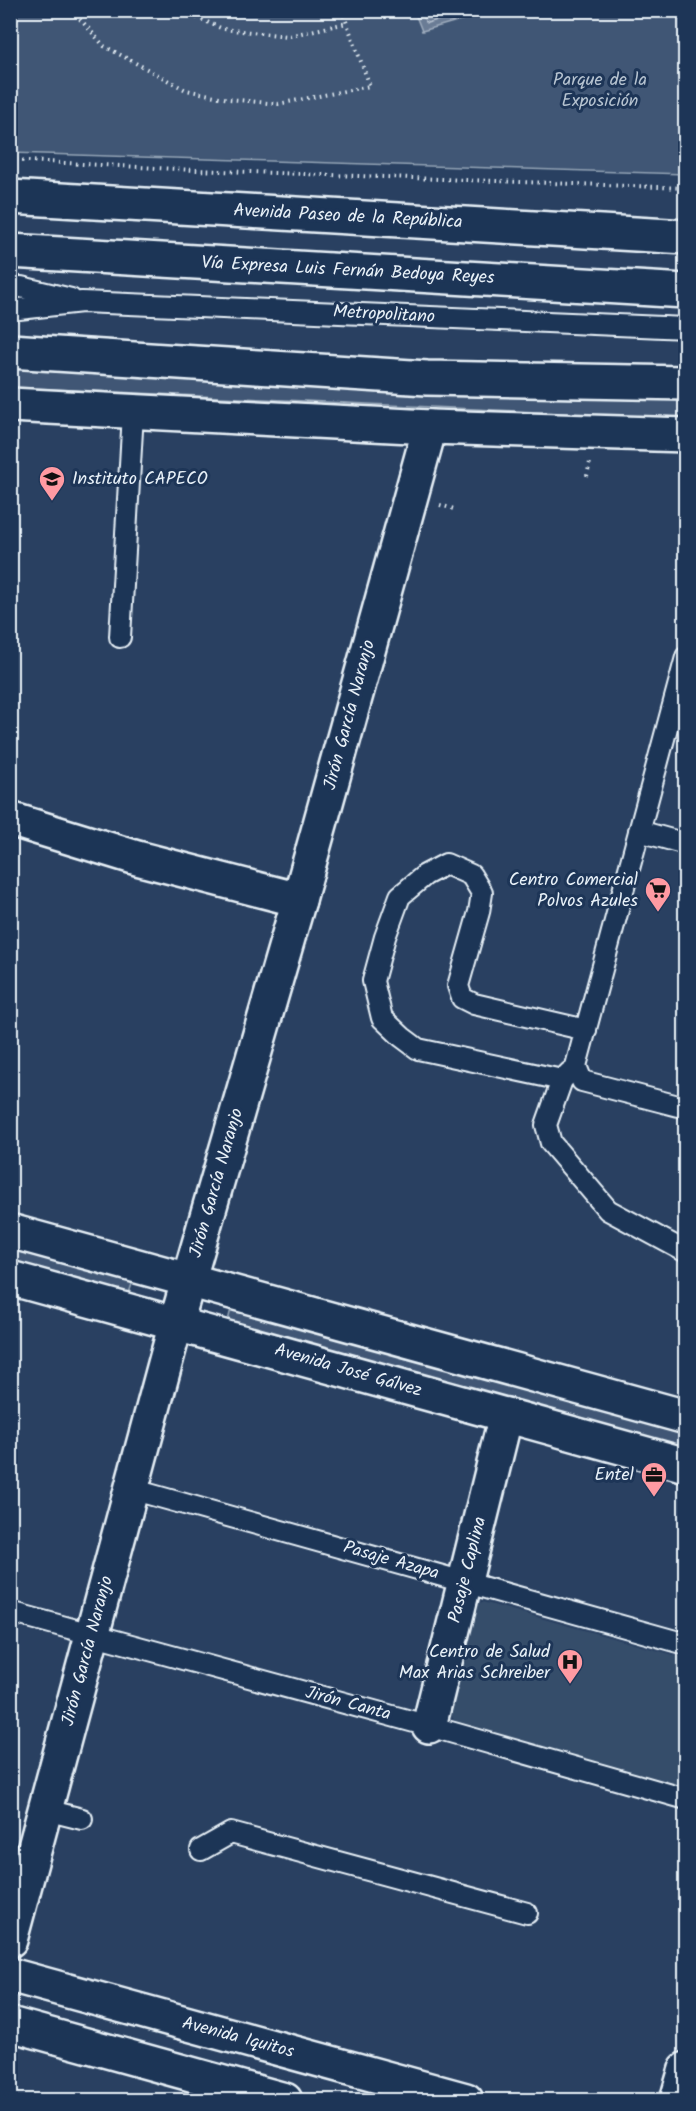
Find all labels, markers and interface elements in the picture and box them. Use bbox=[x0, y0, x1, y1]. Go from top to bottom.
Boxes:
park label: Parque de la Exposición bbox=[553, 66, 647, 116]
street label: Avenida Paseo de la República bbox=[233, 197, 463, 237]
street label: Vía Expresa Luis Fernán Bedoya Reyes bbox=[201, 249, 496, 293]
street label: Metropolitano bbox=[332, 298, 436, 332]
school or university icon: Instituto CAPECO bbox=[37, 464, 67, 502]
place label: Instituto CAPECO bbox=[72, 465, 208, 494]
street label: Jirón García Naranjo bbox=[316, 637, 384, 793]
place label: Centro Comercial Polvos Azules bbox=[509, 866, 639, 916]
supermarket icon: Centro Comercial Polvos Azules bbox=[643, 875, 673, 913]
street label: Jirón García Naranjo bbox=[182, 1105, 252, 1261]
street label: Avenida José Gálvez bbox=[271, 1336, 425, 1406]
office icon: Entel bbox=[639, 1460, 669, 1498]
place label: Entel bbox=[594, 1461, 635, 1490]
street label: Pasaje Caplina bbox=[441, 1514, 495, 1626]
street label: Pasaje Azapa bbox=[340, 1533, 442, 1589]
street label: Jirón García Naranjo bbox=[54, 1573, 122, 1729]
place label: Centro de Salud Max Arias Schreiber bbox=[399, 1638, 551, 1688]
hospital icon: Centro de Salud Max Arias Schreiber bbox=[555, 1647, 585, 1685]
street label: Jirón Canta bbox=[302, 1679, 394, 1729]
street label: Avenida Iquitos bbox=[179, 2009, 298, 2067]

